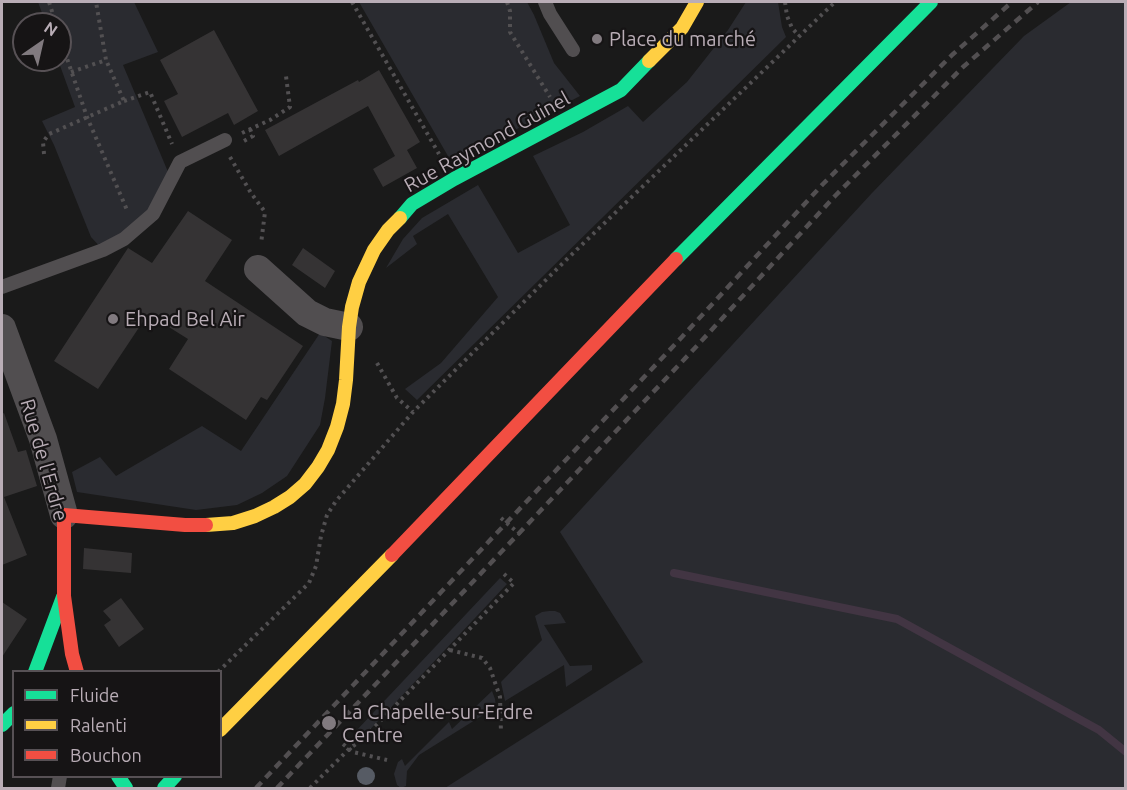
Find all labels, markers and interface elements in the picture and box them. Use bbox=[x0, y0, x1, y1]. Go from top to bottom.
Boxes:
north arrow bbox=[12, 12, 72, 72]
text: N bbox=[41, 18, 61, 40]
place label: Place du marché bbox=[609, 27, 756, 51]
marker: Place du marché bbox=[590, 32, 604, 46]
street label: Rue Raymond Guinel bbox=[400, 86, 574, 198]
place label: Ehpad Bel Air bbox=[125, 307, 245, 331]
marker: Ehpad Bel Air bbox=[106, 312, 120, 326]
street label: Rue de l'Erdre bbox=[15, 396, 73, 524]
legend bbox=[12, 670, 222, 778]
text: Fluide bbox=[70, 685, 119, 705]
place label: La Chapelle-sur-Erdre Centre bbox=[342, 700, 533, 747]
marker: La Chapelle-sur-Erdre Centre bbox=[320, 714, 338, 732]
text: Ralenti bbox=[70, 715, 127, 735]
text: Bouchon bbox=[70, 745, 142, 765]

